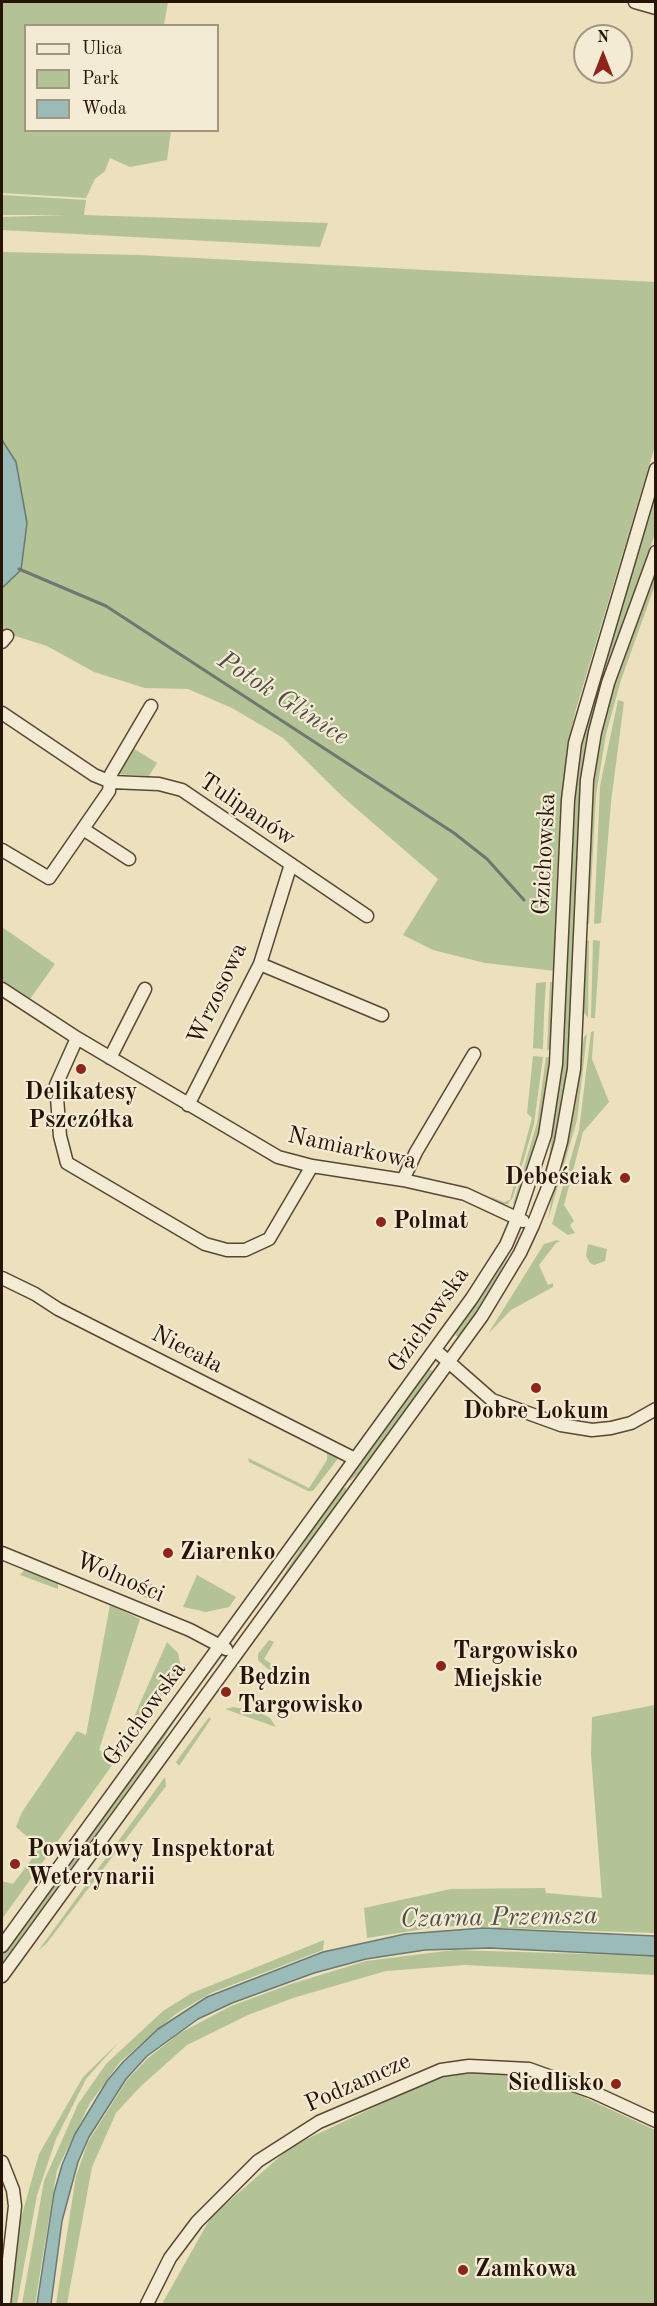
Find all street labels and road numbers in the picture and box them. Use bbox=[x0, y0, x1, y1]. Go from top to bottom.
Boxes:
street label: Tulipanów bbox=[193, 767, 301, 853]
street label: Gzichowska bbox=[527, 792, 563, 916]
street label: Wrzosowa bbox=[182, 938, 254, 1050]
street label: Namiarkowa bbox=[285, 1121, 419, 1177]
street label: Gzichowska bbox=[382, 1261, 476, 1379]
street label: Niecała bbox=[146, 1320, 228, 1380]
street label: Wolności bbox=[71, 1546, 169, 1610]
street label: Gzichowska bbox=[97, 1656, 193, 1772]
street label: Podzamcze bbox=[301, 2047, 415, 2119]

